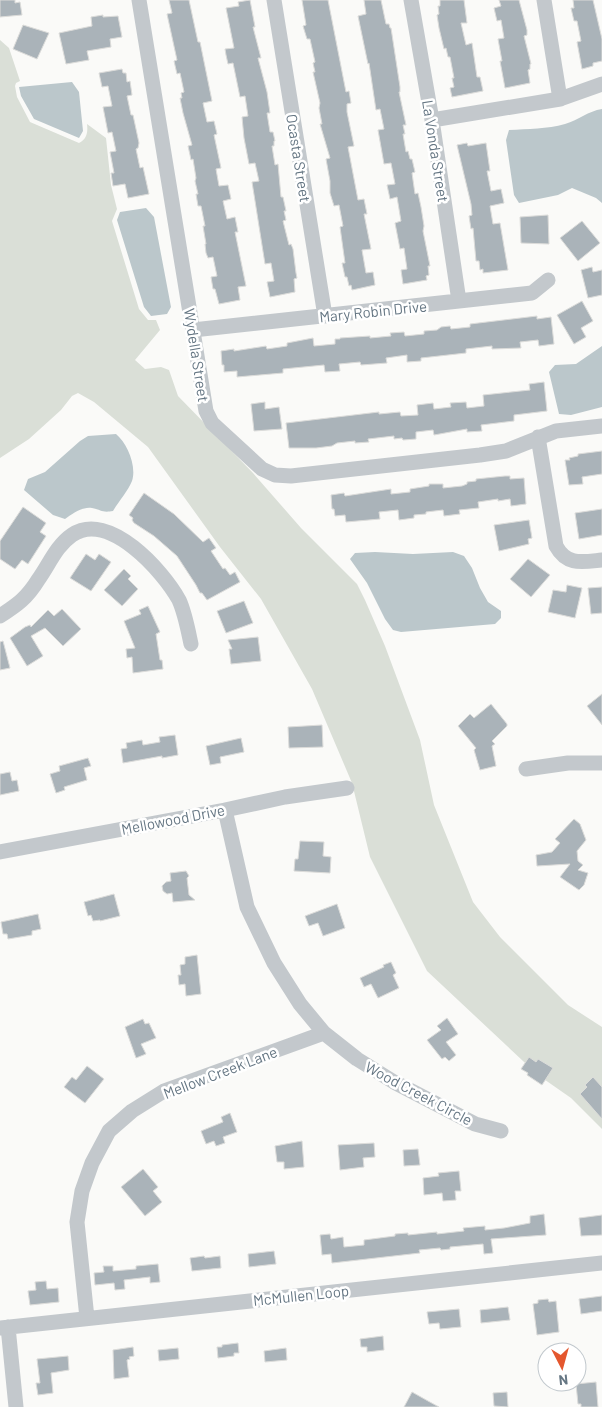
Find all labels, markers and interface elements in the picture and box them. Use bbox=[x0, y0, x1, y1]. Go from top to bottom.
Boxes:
street label: La Vonda Street bbox=[419, 99, 453, 203]
street label: Ocasta Street bbox=[283, 113, 315, 203]
street label: Mary Robin Drive bbox=[318, 296, 428, 326]
street label: Wydella Street bbox=[181, 307, 213, 403]
street label: Mellowood Drive bbox=[120, 800, 226, 838]
street label: Mellow Creek Lane bbox=[161, 1042, 279, 1102]
street label: Wood Creek Circle bbox=[362, 1057, 476, 1129]
street label: McMullen Loop bbox=[252, 1281, 350, 1309]
north arrow bbox=[537, 1342, 587, 1392]
text: N bbox=[558, 1371, 569, 1389]

